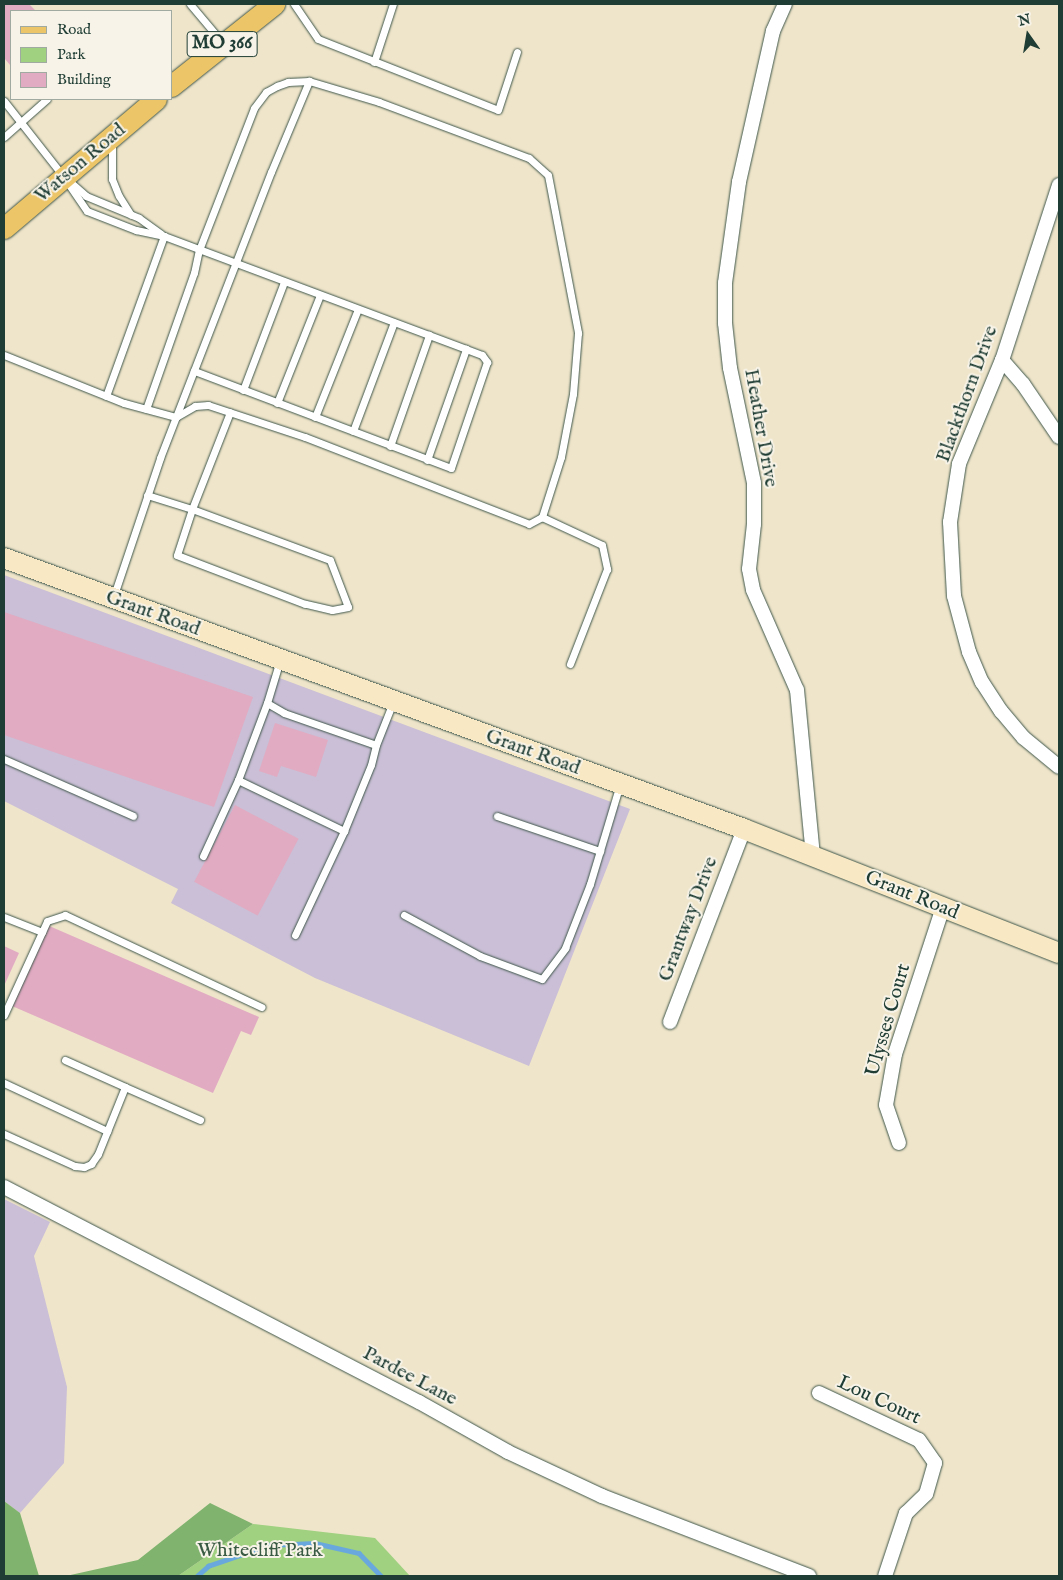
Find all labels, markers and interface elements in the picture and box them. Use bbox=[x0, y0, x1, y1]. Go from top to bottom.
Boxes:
legend bbox=[10, 10, 172, 100]
north arrow bbox=[1003, 10, 1053, 60]
text: N bbox=[1017, 10, 1033, 31]
text: Road bbox=[57, 20, 91, 39]
road number: MO 366 bbox=[186, 28, 258, 61]
text: Park bbox=[57, 45, 86, 64]
text: Building bbox=[57, 70, 111, 89]
street label: Watson Road bbox=[30, 118, 130, 208]
street label: Blackthorn Drive bbox=[931, 322, 1003, 466]
street label: Heather Drive bbox=[739, 367, 783, 489]
street label: Grant Road bbox=[102, 585, 204, 641]
street label: Grant Road bbox=[482, 724, 584, 780]
street label: Grantway Drive bbox=[653, 853, 723, 985]
street label: Grant Road bbox=[862, 865, 962, 925]
street label: Ulysses Court bbox=[860, 961, 916, 1079]
street label: Pardee Lane bbox=[359, 1341, 461, 1411]
street label: Lou Court bbox=[833, 1370, 925, 1430]
park label: Whitecliff Park bbox=[197, 1538, 323, 1562]

